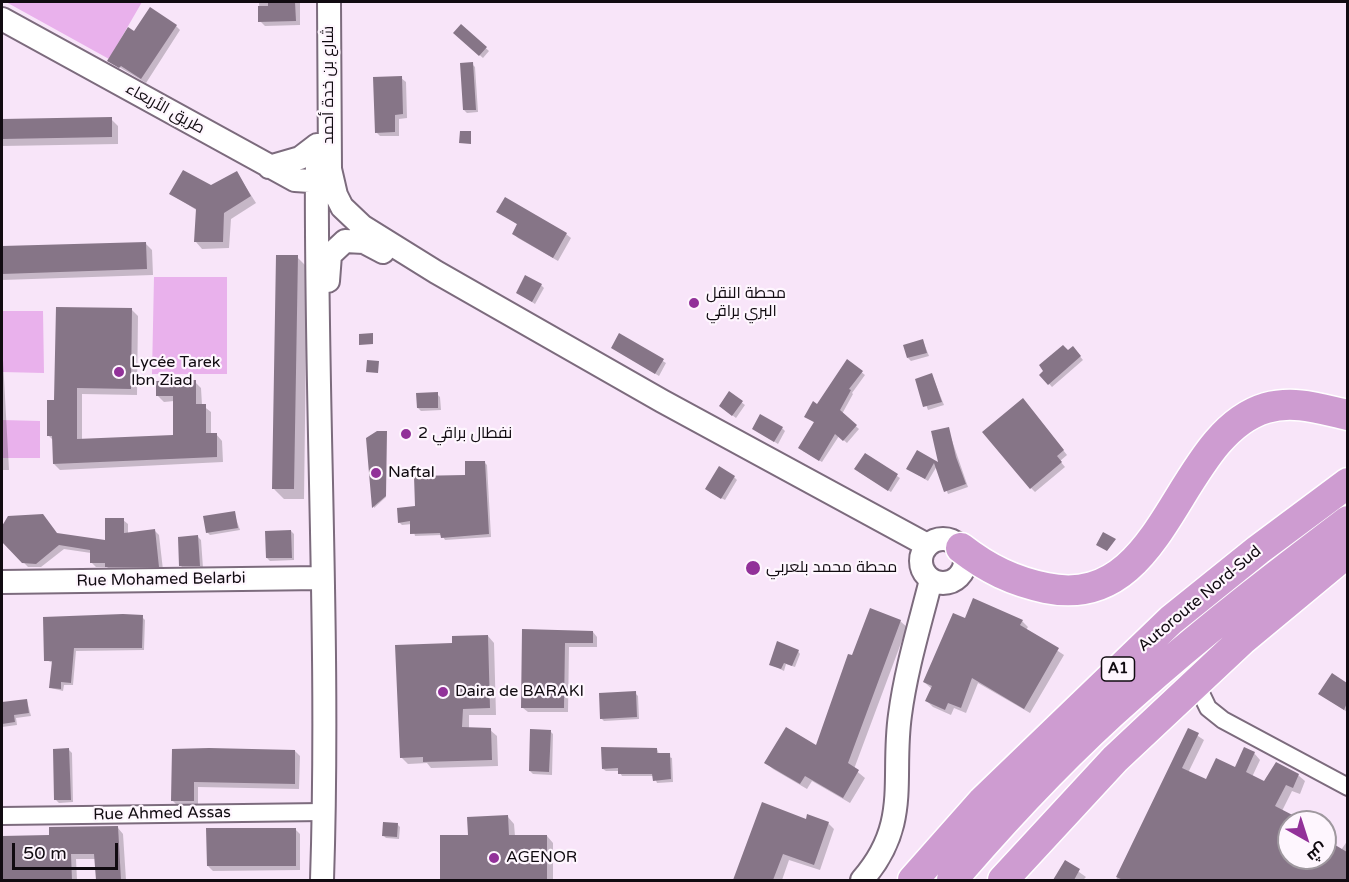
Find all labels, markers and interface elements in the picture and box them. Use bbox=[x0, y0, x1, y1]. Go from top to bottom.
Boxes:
street label: شارع بن خدة أحمد bbox=[319, 26, 339, 144]
street label: طريق الأربعاء bbox=[122, 79, 208, 139]
place label: محطة النقل البري براقي bbox=[706, 284, 786, 322]
marker: محطة النقل البري براقي bbox=[687, 296, 701, 310]
place label: Lycée Tarek Ibn Ziad bbox=[131, 353, 221, 391]
marker: Lycée Tarek Ibn Ziad bbox=[112, 365, 126, 379]
place label: نفطال براقي 2 bbox=[418, 424, 512, 444]
marker: نفطال براقي 2 bbox=[399, 427, 413, 441]
place label: Naftal bbox=[388, 463, 435, 483]
marker: Naftal bbox=[369, 466, 383, 480]
street label: Autoroute Nord-Sud bbox=[1134, 542, 1266, 656]
place label: محطة محمد بلعربي bbox=[766, 558, 897, 578]
marker: محطة محمد بلعربي bbox=[744, 559, 762, 577]
street label: Rue Mohamed Belarbi bbox=[76, 569, 246, 591]
road number: A1 bbox=[1102, 657, 1134, 681]
place label: Daira de BARAKI bbox=[455, 682, 584, 702]
marker: Daira de BARAKI bbox=[436, 685, 450, 699]
street label: Rue Ahmed Assas bbox=[93, 803, 231, 825]
north arrow bbox=[1277, 810, 1337, 870]
scale bar bbox=[15, 831, 122, 869]
text: ش bbox=[1303, 838, 1331, 867]
text: 50 m bbox=[23, 842, 67, 864]
place label: AGENOR bbox=[506, 848, 577, 868]
marker: AGENOR bbox=[487, 851, 501, 865]

